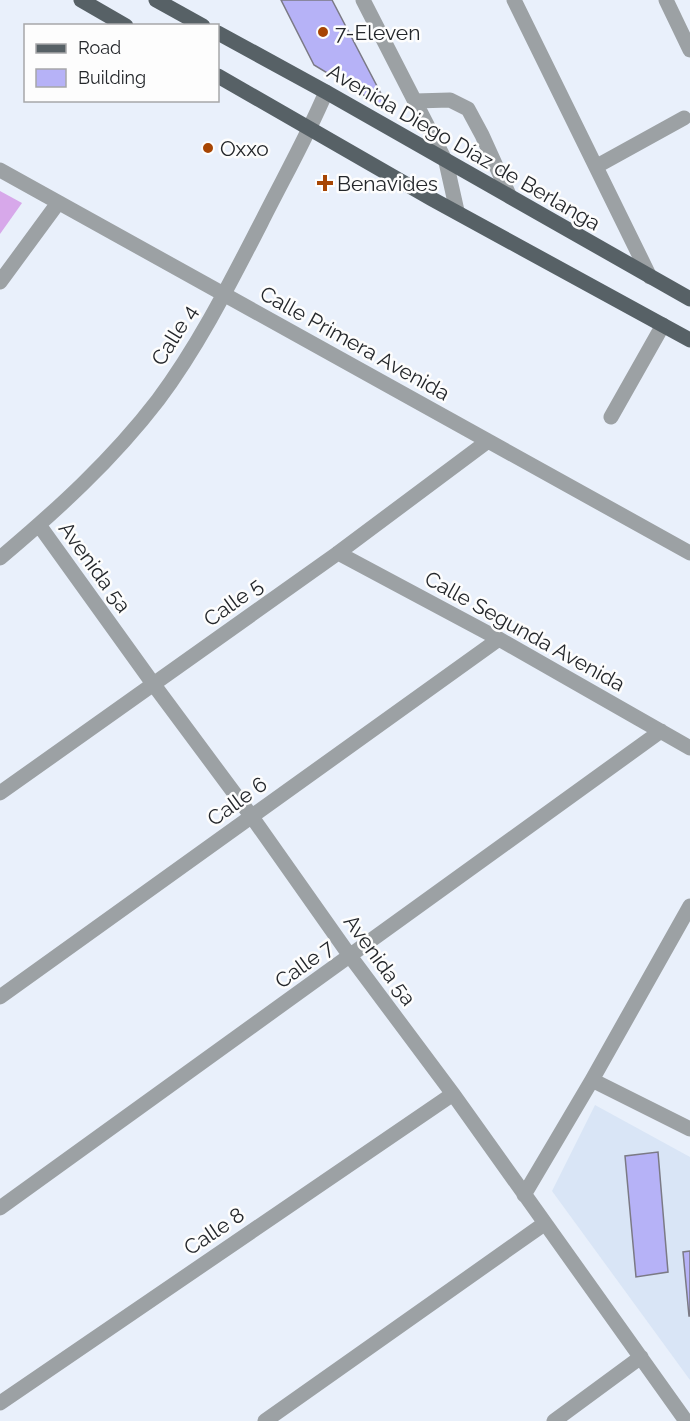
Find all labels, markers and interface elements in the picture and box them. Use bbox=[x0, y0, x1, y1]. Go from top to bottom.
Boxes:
place label: 7-Eleven bbox=[335, 20, 420, 45]
legend bbox=[24, 24, 219, 102]
marker: 7-Eleven bbox=[316, 25, 330, 39]
text: Road bbox=[78, 37, 121, 58]
street label: Avenida Diego Díaz de Berlanga bbox=[323, 58, 605, 236]
text: Building bbox=[78, 67, 146, 88]
place label: Oxxo bbox=[220, 136, 269, 161]
marker: Oxxo bbox=[201, 141, 215, 155]
place label: Benavides bbox=[337, 171, 438, 196]
marker: Benavides bbox=[318, 176, 332, 190]
street label: Calle Primera Avenida bbox=[256, 280, 454, 406]
street label: Calle 4 bbox=[146, 300, 202, 370]
street label: Avenida 5a bbox=[54, 517, 136, 617]
street label: Calle Segunda Avenida bbox=[421, 566, 629, 696]
street label: Calle 5 bbox=[199, 572, 267, 632]
street label: Calle 6 bbox=[202, 771, 272, 831]
street label: Avenida 5a bbox=[339, 910, 421, 1010]
street label: Calle 7 bbox=[270, 934, 339, 994]
street label: Calle 8 bbox=[179, 1202, 249, 1260]

